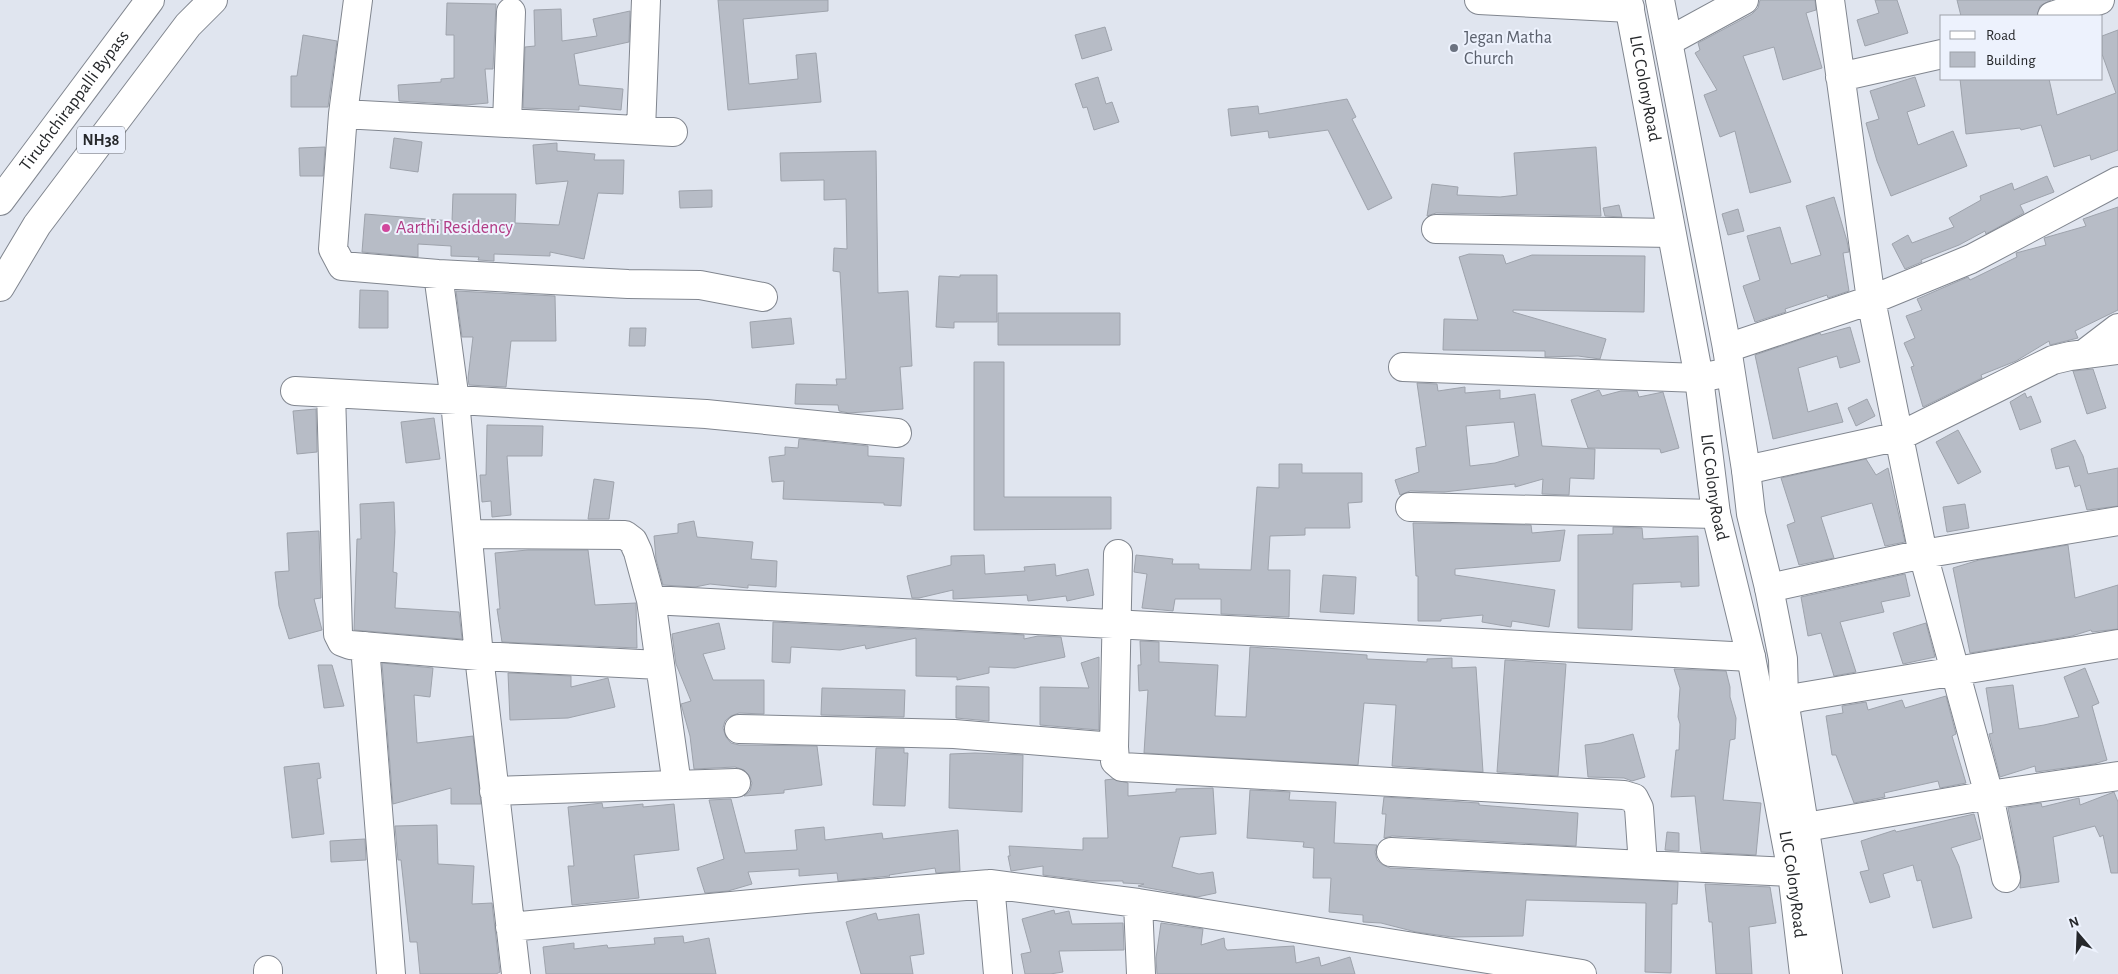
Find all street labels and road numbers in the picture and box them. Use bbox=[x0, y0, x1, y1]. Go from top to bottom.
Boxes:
street label: Tiruchchirappalli Bypass bbox=[17, 27, 133, 174]
street label: LIC ColonyRoad bbox=[1626, 34, 1663, 143]
road number: NH38 bbox=[77, 126, 125, 154]
street label: LIC ColonyRoad bbox=[1697, 433, 1731, 543]
street label: LIC ColonyRoad bbox=[1775, 829, 1809, 939]

